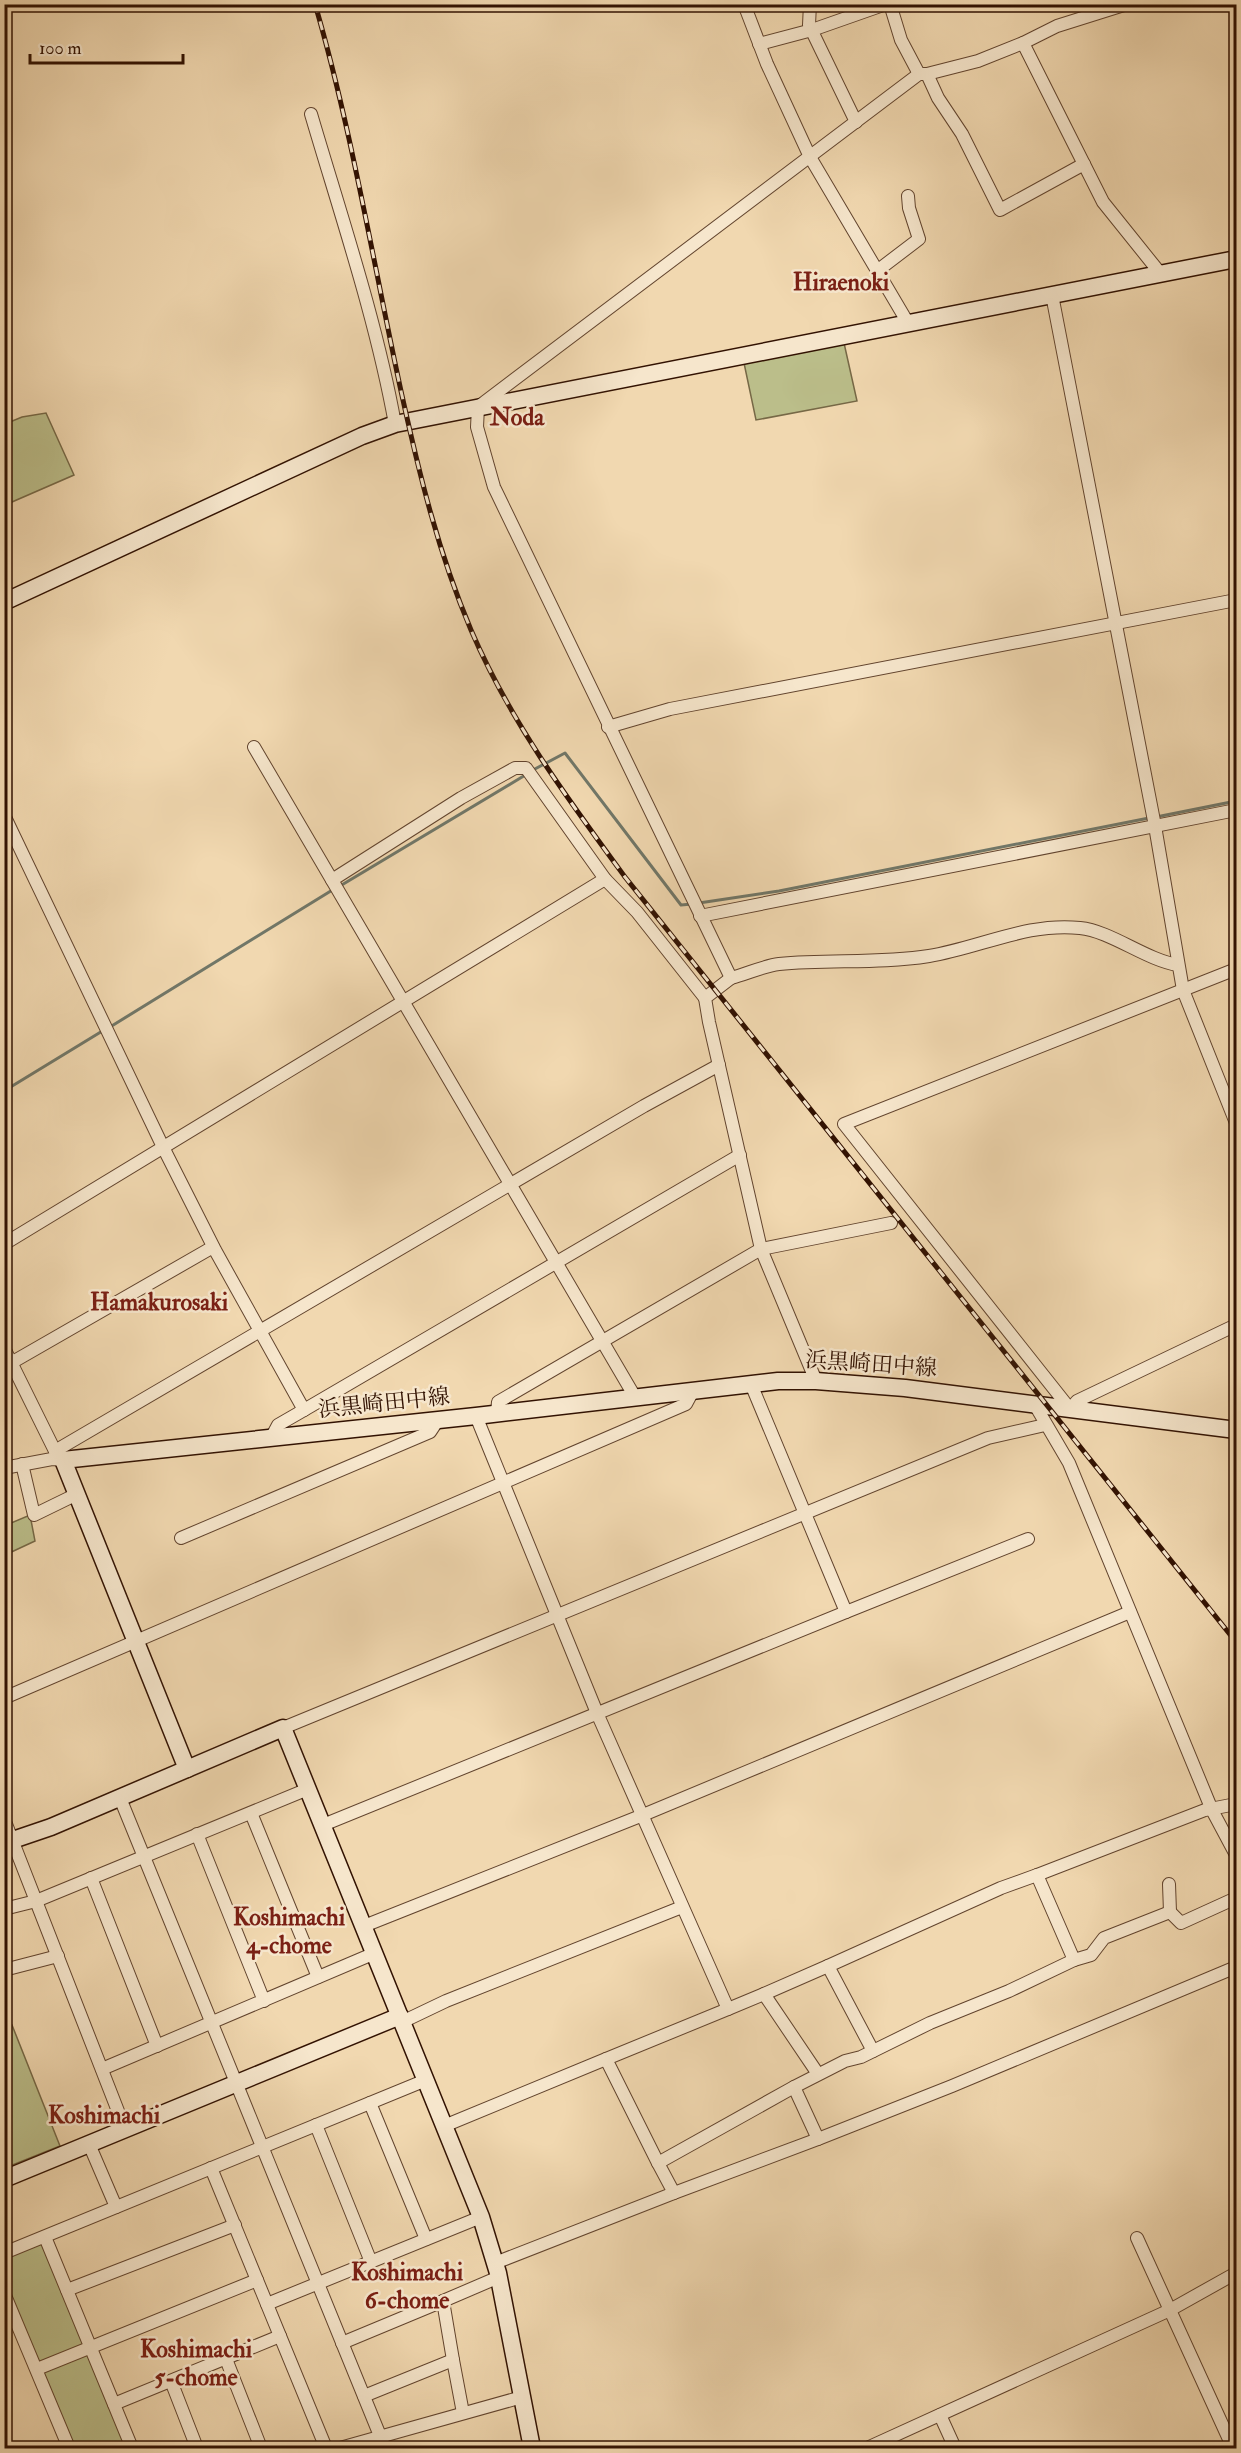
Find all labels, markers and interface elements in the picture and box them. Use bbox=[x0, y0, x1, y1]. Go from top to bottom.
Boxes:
scale bar bbox=[30, 27, 183, 65]
text: 100 m bbox=[39, 37, 82, 60]
district label: Hiraenoki bbox=[793, 267, 890, 298]
district label: Noda bbox=[489, 402, 545, 433]
district label: Hamakurosaki bbox=[90, 1287, 229, 1318]
street label: 浜黒崎田中線 bbox=[804, 1345, 938, 1383]
street label: 浜黒崎田中線 bbox=[317, 1382, 451, 1424]
district label: Koshimachi 4-chome bbox=[233, 1902, 346, 1961]
district label: Koshimachi bbox=[48, 2100, 161, 2131]
district label: Koshimachi 6-chome bbox=[351, 2257, 464, 2316]
district label: Koshimachi 5-chome bbox=[140, 2334, 253, 2393]

